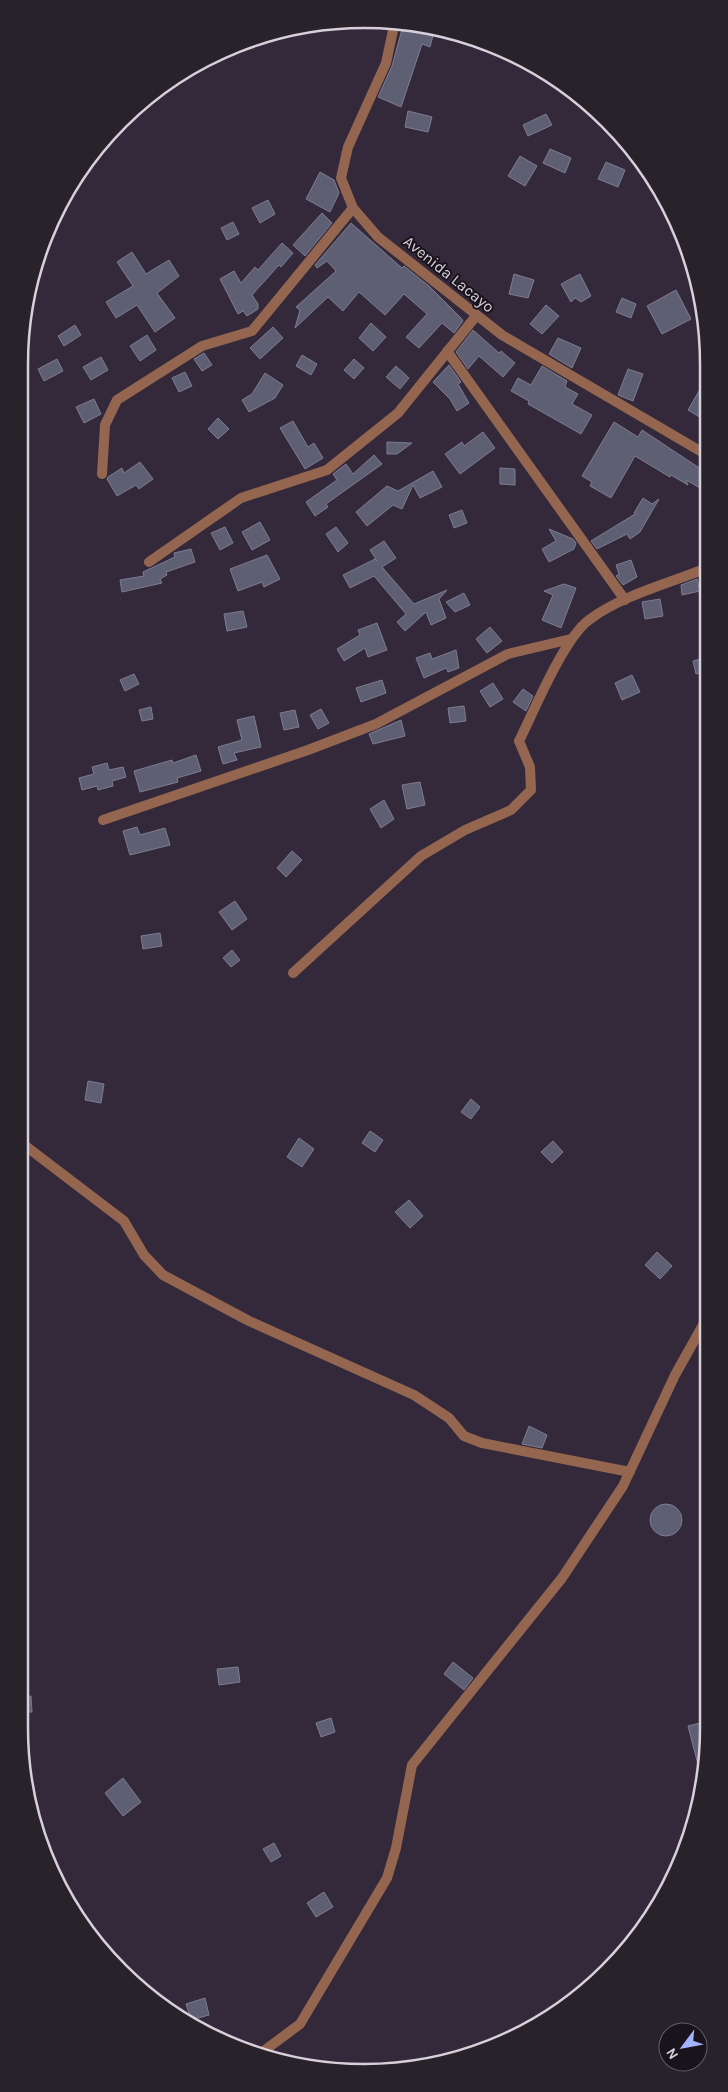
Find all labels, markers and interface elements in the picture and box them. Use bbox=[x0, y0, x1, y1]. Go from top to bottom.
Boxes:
street label: Avenida Lacayo bbox=[400, 232, 498, 316]
north arrow bbox=[658, 2022, 708, 2072]
text: N bbox=[663, 2045, 682, 2062]

